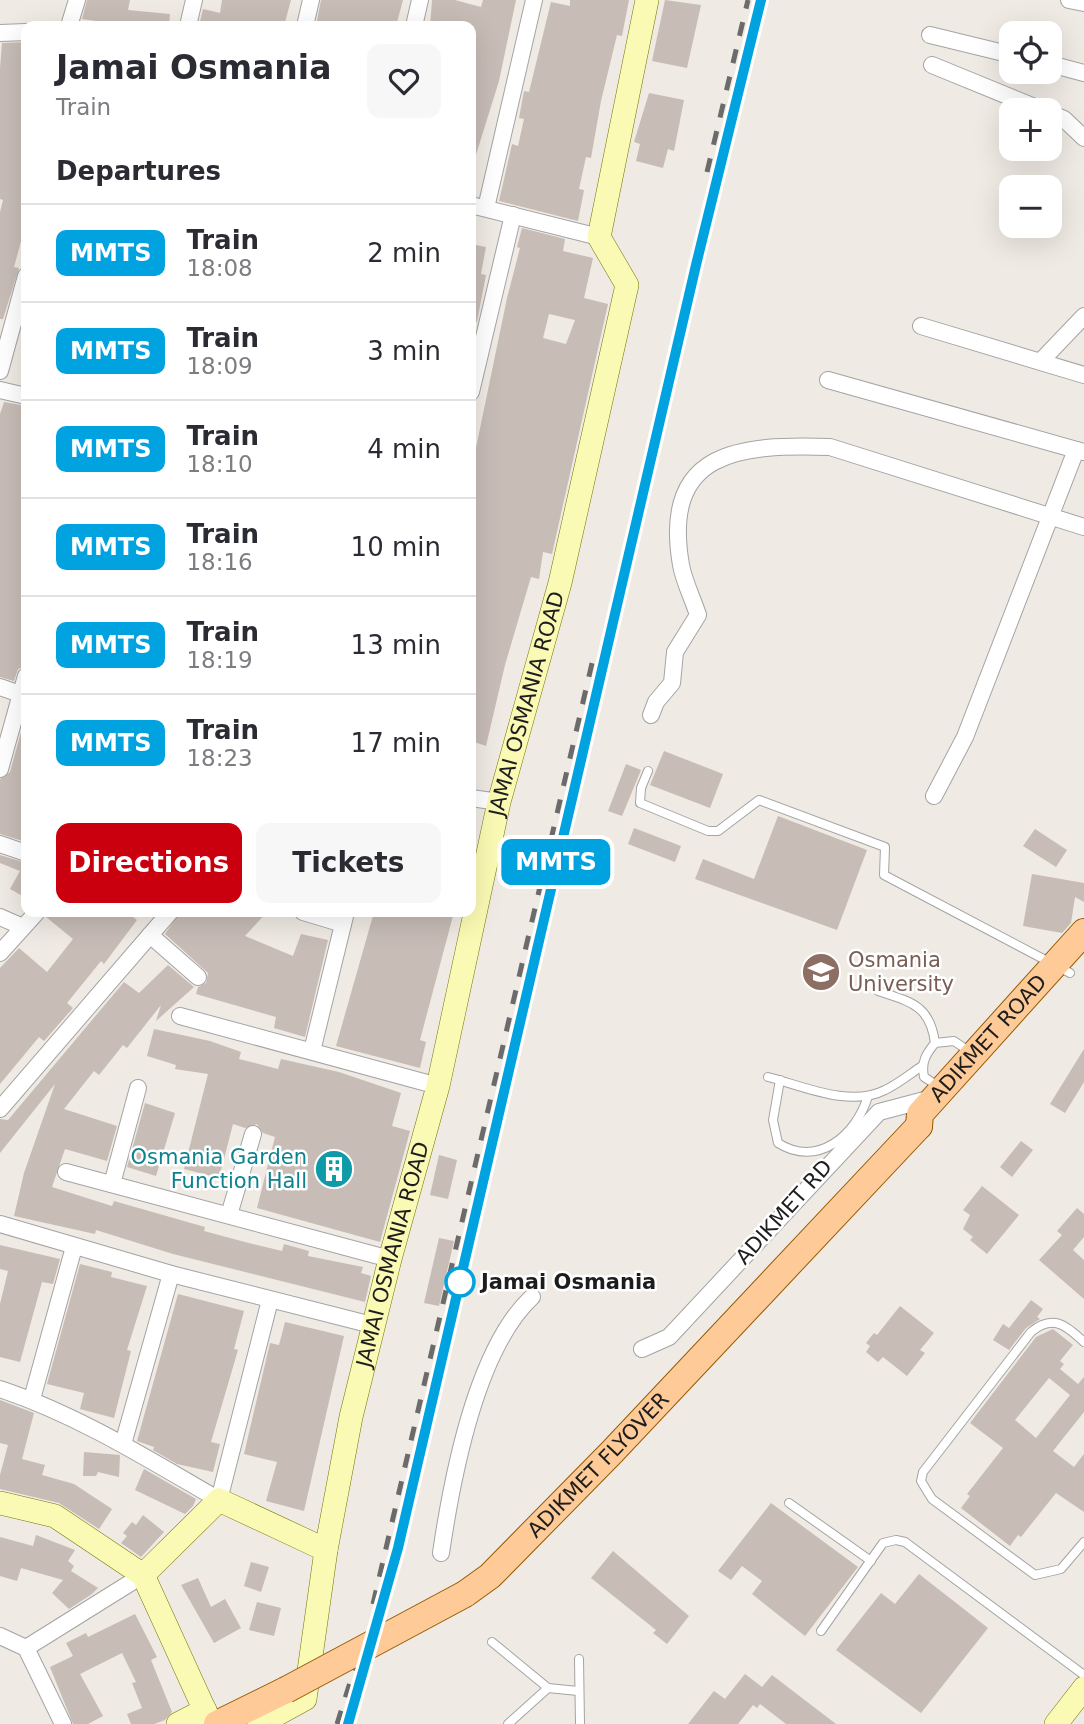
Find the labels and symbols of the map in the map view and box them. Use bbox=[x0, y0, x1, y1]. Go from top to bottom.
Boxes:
street label: JAMAI OSMANIA ROAD bbox=[484, 589, 569, 820]
line badge: MMTS bbox=[507, 839, 605, 885]
place label: Osmania University bbox=[848, 948, 954, 996]
school or university icon: Osmania University bbox=[800, 951, 842, 993]
street label: ADIKMET ROAD bbox=[925, 970, 1052, 1107]
street label: JAMAI OSMANIA ROAD bbox=[351, 1139, 434, 1372]
place label: Osmania Garden Function Hall bbox=[131, 1145, 307, 1193]
building icon: Osmania Garden Function Hall bbox=[313, 1148, 355, 1190]
street label: ADIKMET RD bbox=[731, 1155, 837, 1269]
marker: Jamai Osmania bbox=[445, 1267, 475, 1297]
place label: Jamai Osmania bbox=[479, 1270, 656, 1294]
street label: ADIKMET FLYOVER bbox=[523, 1387, 674, 1542]

